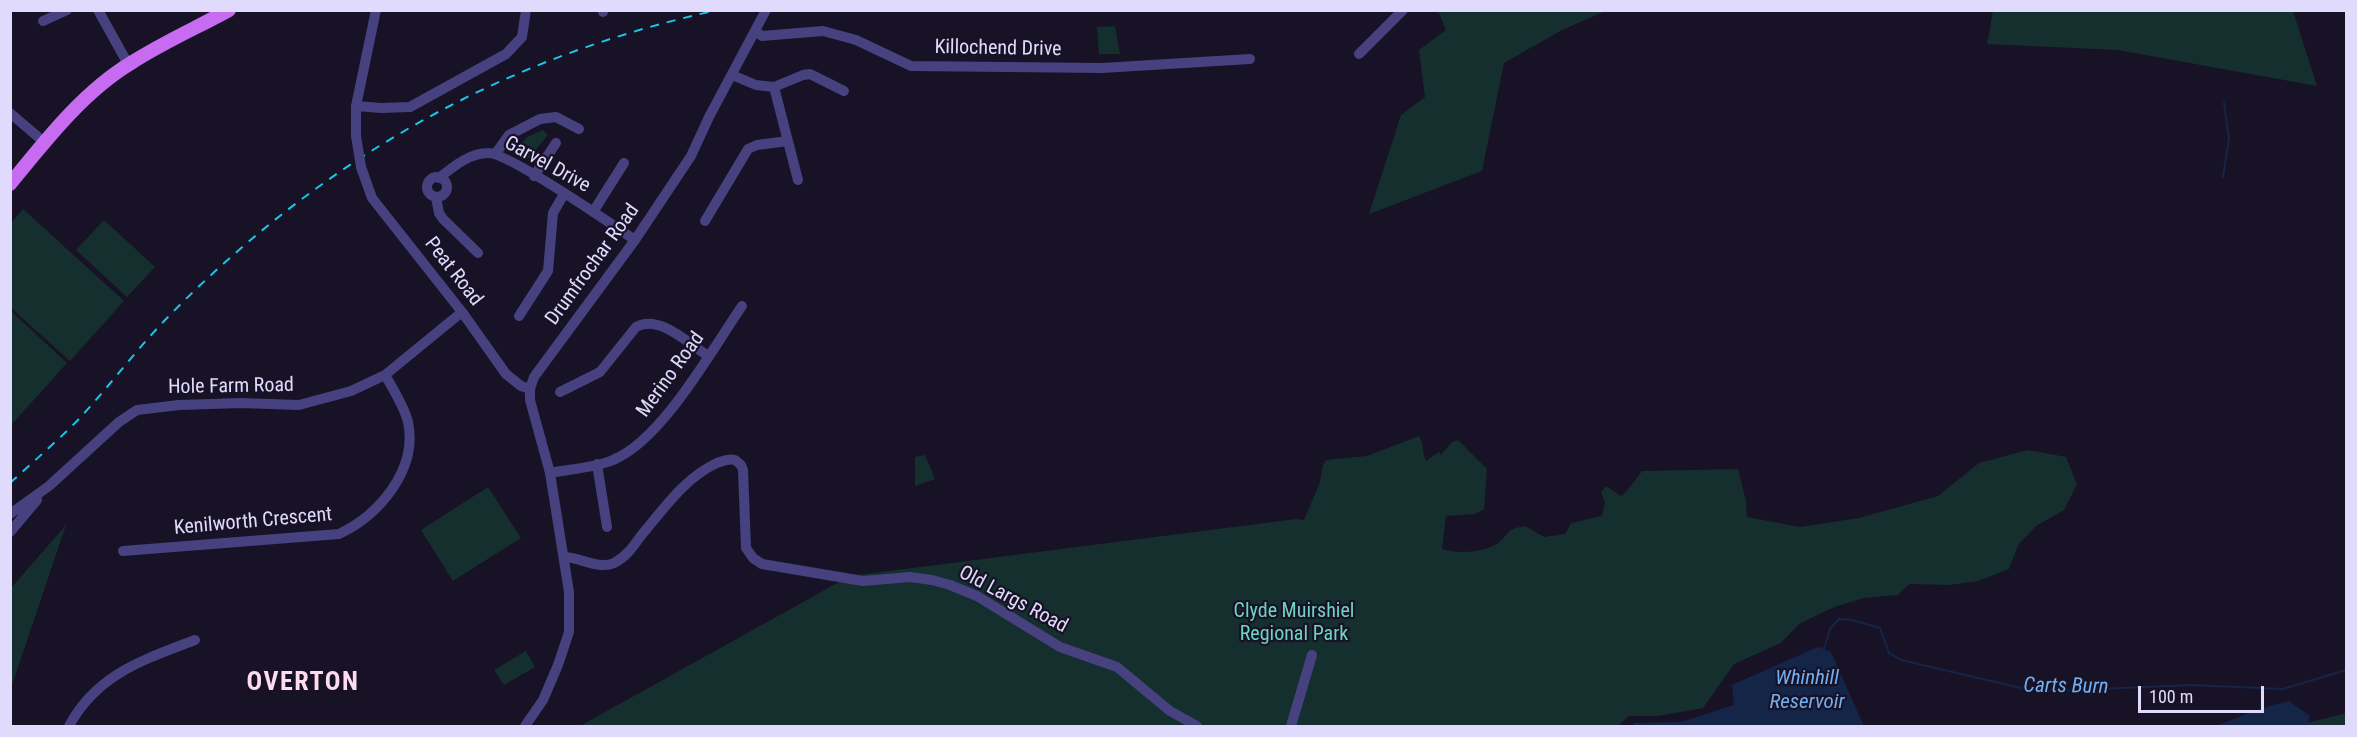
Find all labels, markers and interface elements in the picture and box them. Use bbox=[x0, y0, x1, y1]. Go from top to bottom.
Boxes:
street label: Killochend Drive bbox=[934, 36, 1062, 62]
street label: Garvel Drive bbox=[500, 132, 594, 198]
street label: Drumfrochar Road bbox=[541, 200, 645, 330]
street label: Peat Road bbox=[419, 233, 487, 311]
street label: Merino Road bbox=[632, 328, 710, 422]
street label: Hole Farm Road bbox=[168, 374, 294, 400]
street label: Kenilworth Crescent bbox=[173, 503, 333, 541]
street label: Old Largs Road bbox=[954, 561, 1072, 639]
park label: Clyde Muirshiel Regional Park bbox=[1234, 600, 1354, 647]
water label: Whinhill Reservoir bbox=[1769, 666, 1845, 716]
district label: OVERTON bbox=[247, 667, 359, 699]
water label: Carts Burn bbox=[2023, 674, 2109, 700]
scale bar bbox=[2141, 674, 2267, 712]
text: 100 m bbox=[2149, 686, 2193, 707]

